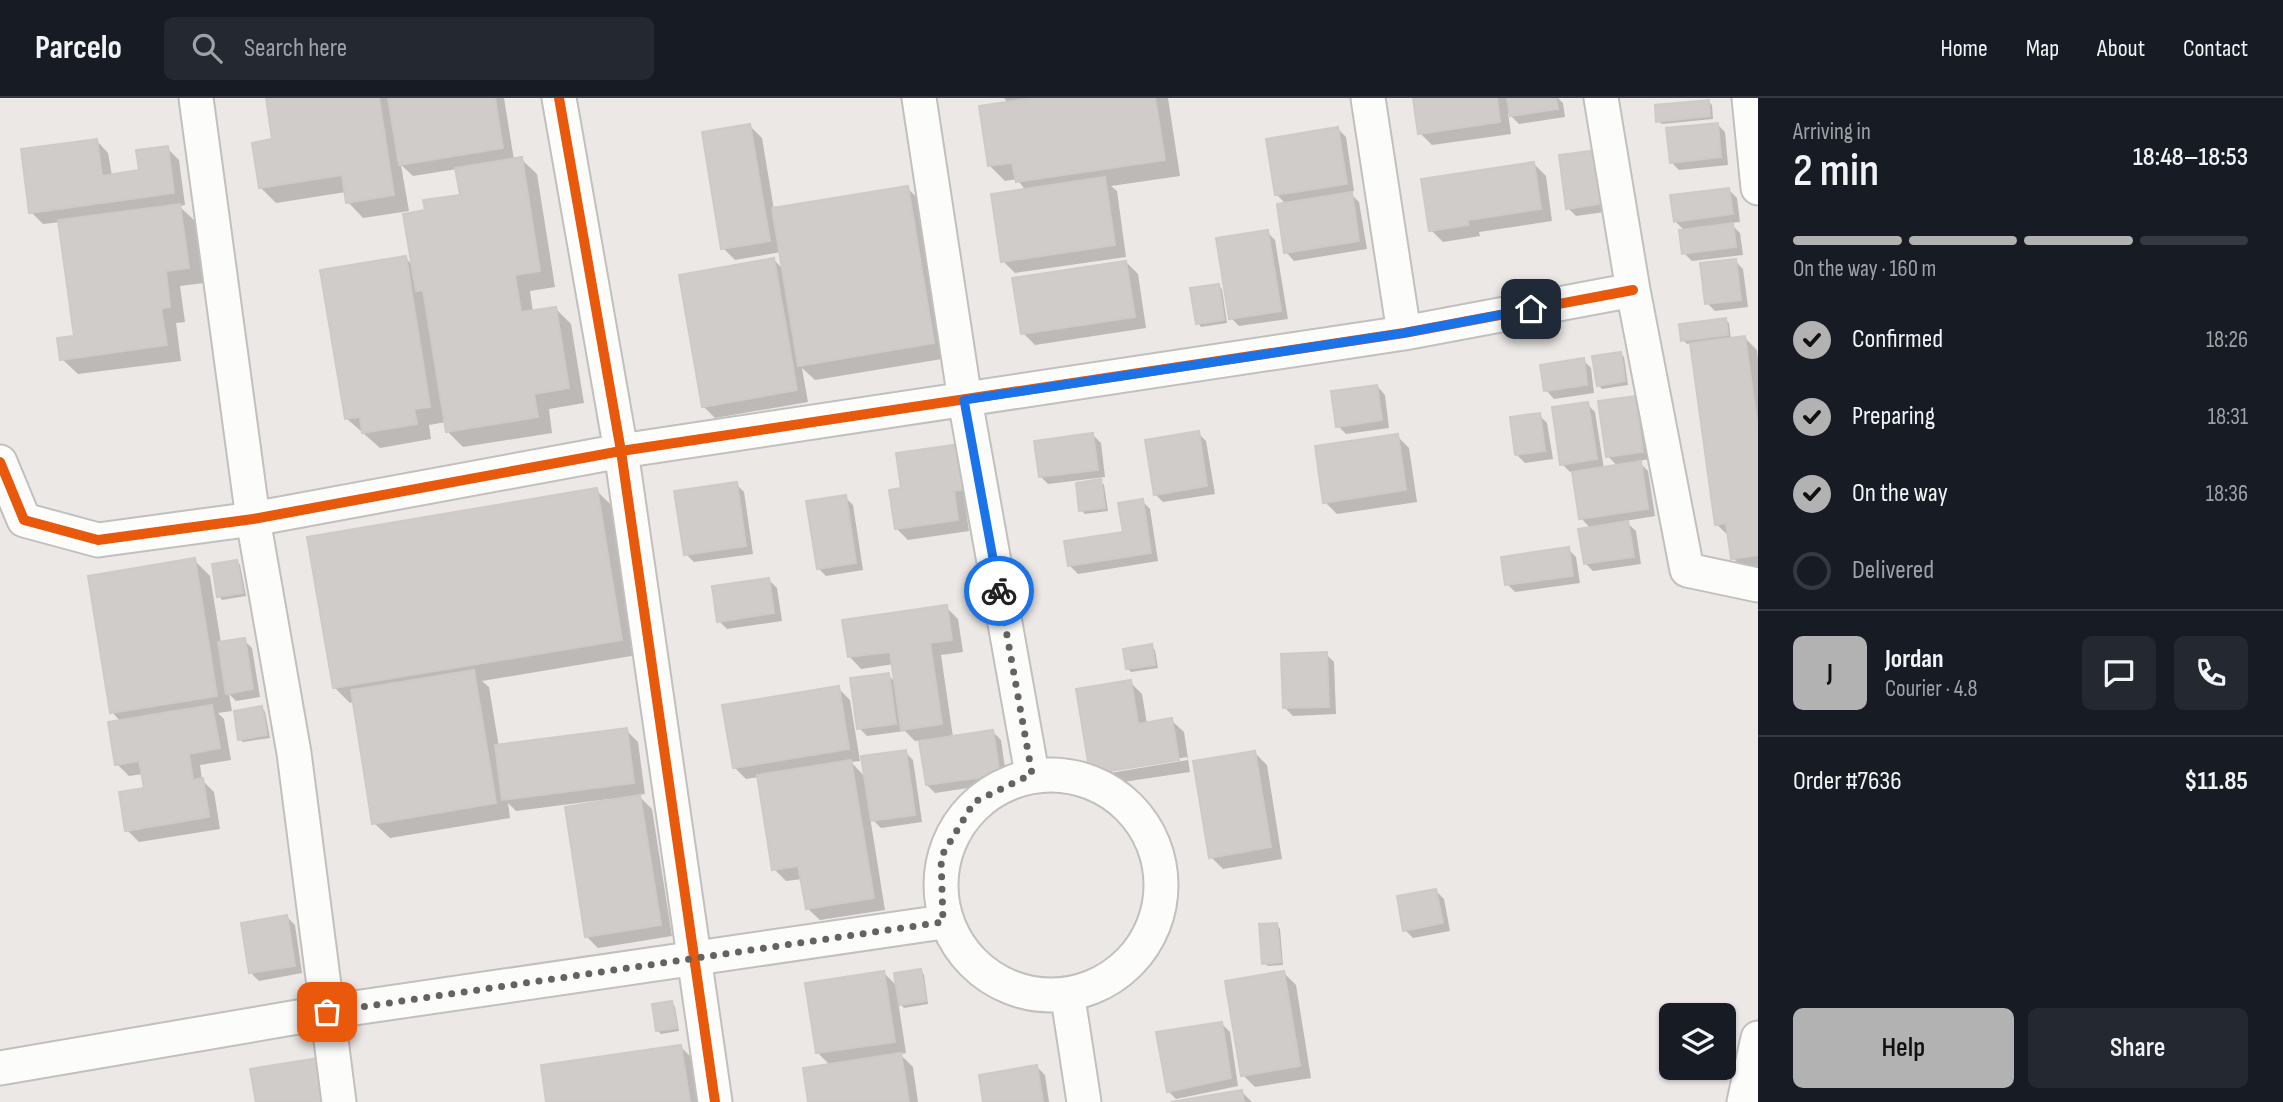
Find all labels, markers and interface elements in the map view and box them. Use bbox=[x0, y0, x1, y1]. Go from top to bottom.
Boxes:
search box bbox=[164, 17, 654, 80]
text: Parcelo bbox=[35, 28, 122, 68]
icon: search bbox=[188, 29, 226, 67]
text: Search here bbox=[244, 33, 347, 64]
text: Home bbox=[1940, 34, 1988, 63]
text: Map bbox=[2026, 34, 2059, 63]
text: About bbox=[2097, 34, 2145, 63]
text: Contact bbox=[2183, 34, 2248, 63]
text: Arriving in bbox=[1793, 118, 1871, 146]
text: 18:48–18:53 bbox=[2133, 142, 2248, 173]
text: 2 min bbox=[1793, 144, 1879, 199]
text: On the way · 160 m bbox=[1793, 255, 1936, 283]
pin bbox=[1501, 279, 1561, 339]
icon: home bbox=[1512, 290, 1550, 328]
icon: check bbox=[1793, 321, 1831, 359]
text: Confirmed bbox=[1852, 324, 1943, 355]
text: 18:26 bbox=[2206, 326, 2248, 354]
icon: check bbox=[1793, 398, 1831, 436]
text: Preparing bbox=[1852, 401, 1935, 432]
text: 18:31 bbox=[2208, 403, 2248, 431]
icon: check bbox=[1793, 475, 1831, 513]
text: On the way bbox=[1852, 478, 1948, 509]
text: 18:36 bbox=[2206, 480, 2248, 508]
text: Delivered bbox=[1852, 555, 1934, 586]
courier bbox=[964, 556, 1034, 626]
icon: bike bbox=[980, 572, 1018, 610]
button: chat bbox=[2082, 636, 2156, 710]
button: phone bbox=[2174, 636, 2248, 710]
text: Jordan bbox=[1885, 644, 1943, 675]
text: J bbox=[1827, 658, 1833, 689]
text: Courier · 4.8 bbox=[1885, 675, 1978, 703]
text: Order #7636 bbox=[1793, 766, 1902, 797]
text: $11.85 bbox=[2184, 766, 2248, 797]
pin bbox=[297, 982, 357, 1042]
icon: bag bbox=[308, 993, 346, 1031]
map controls bbox=[1659, 1003, 1736, 1080]
button: layers bbox=[1659, 1003, 1736, 1080]
button: Help bbox=[1793, 1008, 2014, 1088]
button: Share bbox=[2028, 1008, 2248, 1088]

